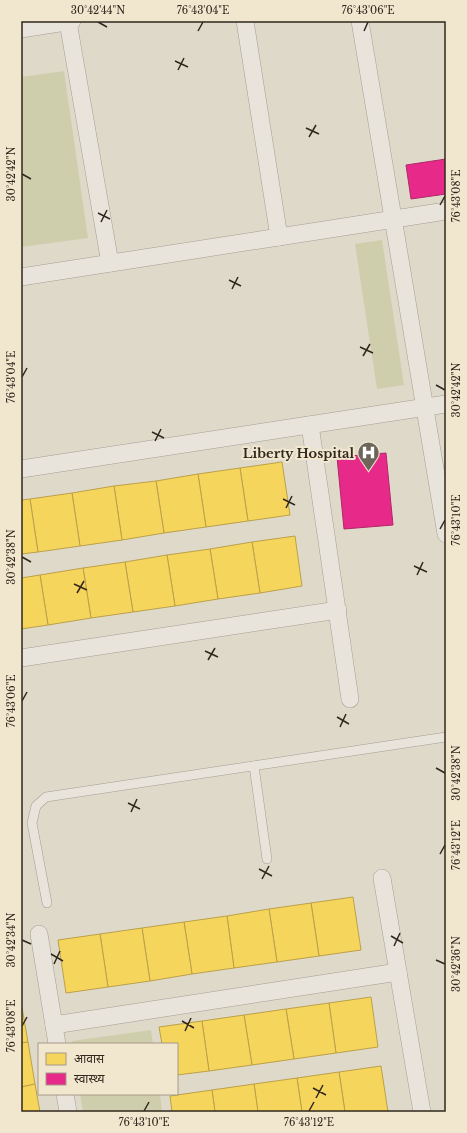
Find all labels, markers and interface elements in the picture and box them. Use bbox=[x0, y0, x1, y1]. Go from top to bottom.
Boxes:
text: 30°42'44"N bbox=[71, 4, 125, 17]
text: 76°43'04"E bbox=[177, 4, 229, 17]
text: 76°43'06"E bbox=[341, 4, 395, 17]
text: 30°42'42"N bbox=[5, 147, 18, 201]
text: 76°43'08"E bbox=[450, 170, 463, 222]
text: 76°43'04"E bbox=[5, 351, 18, 403]
text: 30°42'42"N bbox=[450, 363, 463, 417]
hospital icon: Liberty Hospital bbox=[356, 440, 382, 473]
place label: Liberty Hospital bbox=[243, 445, 354, 462]
text: 76°43'10"E bbox=[450, 494, 463, 546]
text: 30°42'38"N bbox=[5, 529, 18, 585]
text: 76°43'06"E bbox=[5, 674, 18, 728]
text: 30°42'38"N bbox=[450, 745, 463, 801]
text: 76°43'12"E bbox=[450, 820, 463, 870]
text: 30°42'34"N bbox=[5, 912, 18, 968]
text: 30°42'36"N bbox=[450, 936, 463, 992]
text: 76°43'08"E bbox=[5, 1000, 18, 1052]
legend bbox=[38, 1043, 178, 1095]
text: आवास bbox=[74, 1051, 105, 1066]
text: स्वास्थ्य bbox=[74, 1071, 106, 1086]
text: 76°43'10"E bbox=[118, 1116, 170, 1129]
text: 76°43'12"E bbox=[284, 1116, 334, 1129]

